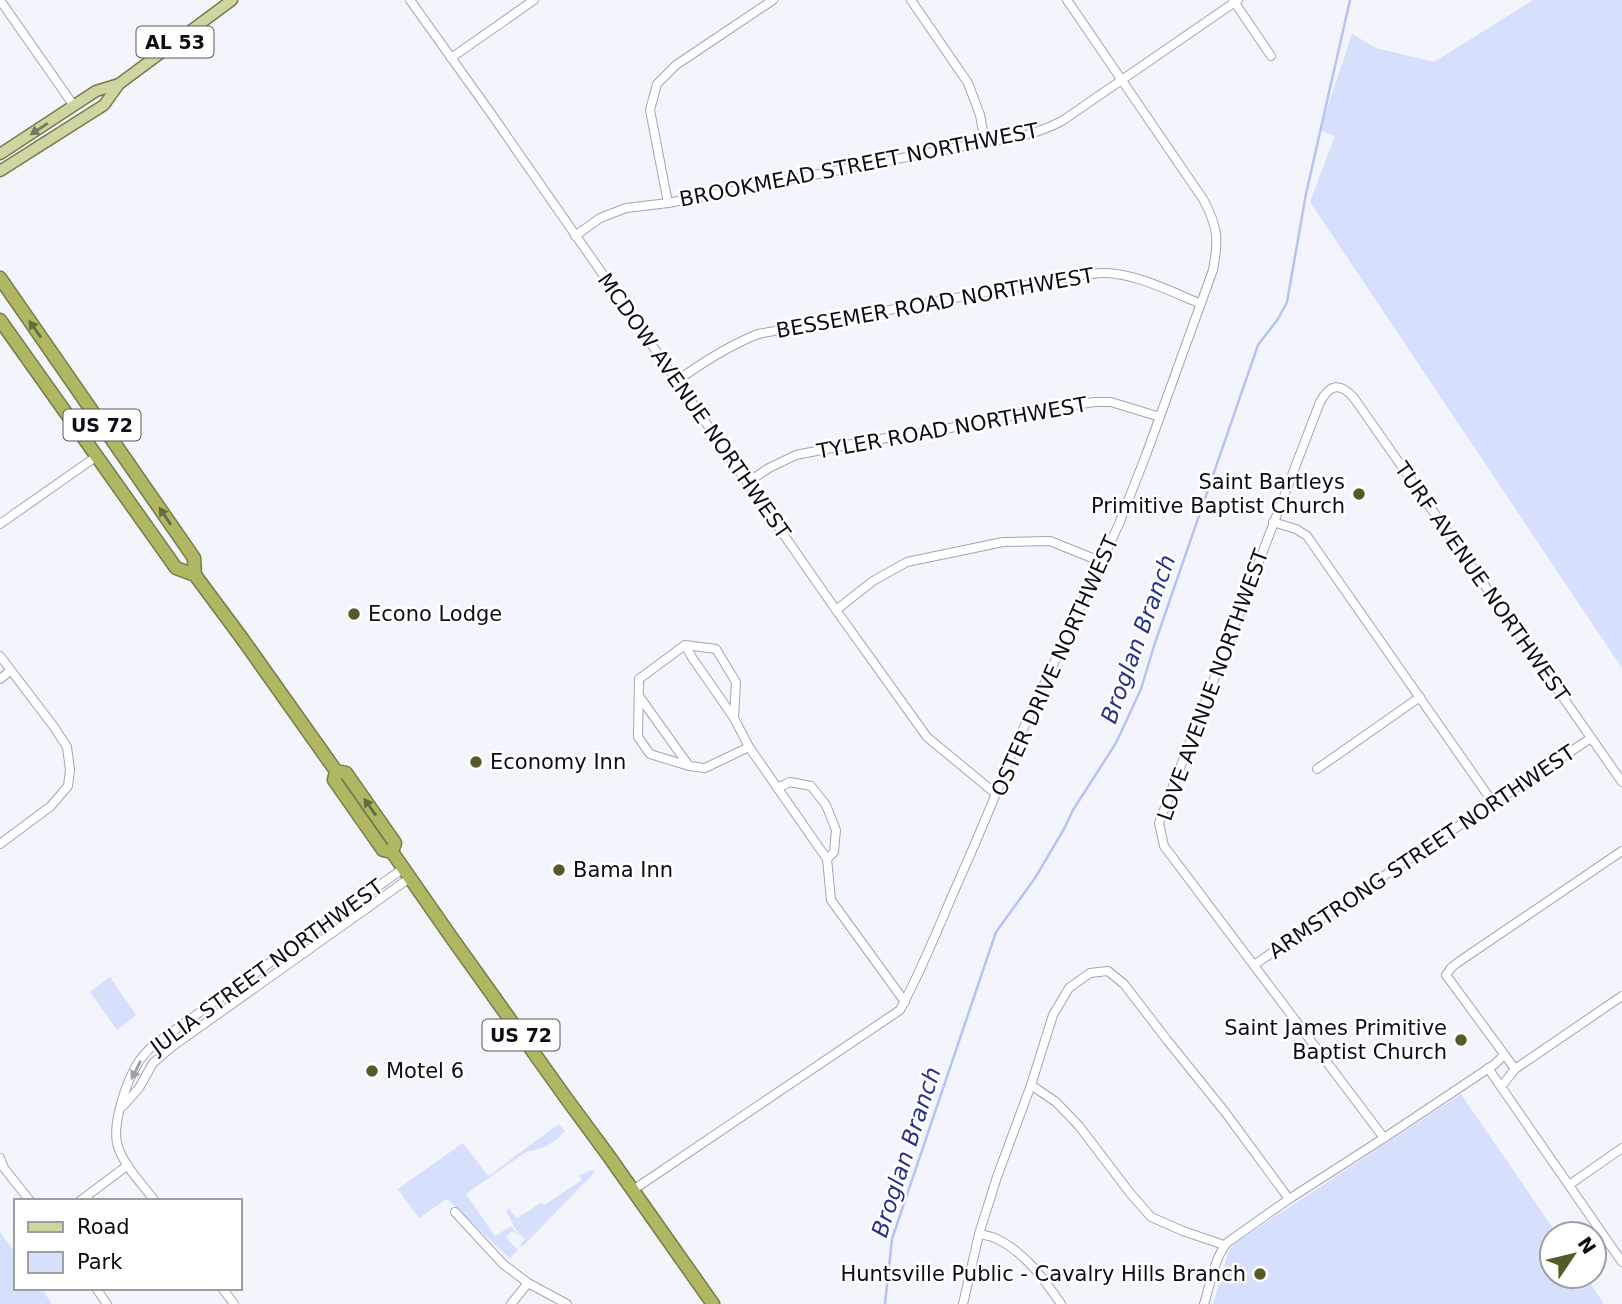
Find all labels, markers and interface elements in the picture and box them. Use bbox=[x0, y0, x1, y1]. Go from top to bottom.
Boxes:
road number: AL 53 bbox=[136, 26, 214, 58]
street label: BROOKMEAD STREET NORTHWEST bbox=[677, 118, 1041, 212]
one-way arrow bbox=[29, 122, 48, 135]
street label: BESSEMER ROAD NORTHWEST bbox=[774, 263, 1096, 343]
street label: MCDOW AVENUE NORTHWEST bbox=[593, 269, 795, 544]
one-way arrow bbox=[28, 320, 42, 338]
street label: TYLER ROAD NORTHWEST bbox=[814, 392, 1089, 464]
road number: US 72 bbox=[64, 410, 140, 440]
street label: TURF AVENUE NORTHWEST bbox=[1389, 457, 1574, 707]
place label: Saint Bartleys Primitive Baptist Church bbox=[1091, 470, 1345, 518]
marker: Saint Bartleys Primitive Baptist Church bbox=[1351, 486, 1367, 502]
one-way arrow bbox=[158, 507, 172, 525]
street label: OSTER DRIVE NORTHWEST bbox=[987, 532, 1124, 800]
street label: LOVE AVENUE NORTHWEST bbox=[1153, 546, 1273, 824]
water label: Broglan Branch bbox=[1095, 551, 1181, 727]
place label: Econo Lodge bbox=[368, 602, 502, 626]
marker: Econo Lodge bbox=[346, 606, 362, 622]
street label: ARMSTRONG STREET NORTHWEST bbox=[1264, 740, 1580, 964]
place label: Economy Inn bbox=[490, 750, 626, 774]
marker: Economy Inn bbox=[468, 754, 484, 770]
one-way arrow bbox=[363, 798, 377, 816]
place label: Bama Inn bbox=[573, 858, 673, 882]
marker: Bama Inn bbox=[551, 862, 567, 878]
street label: JULIA STREET NORTHWEST bbox=[144, 874, 388, 1061]
place label: Saint James Primitive Baptist Church bbox=[1224, 1016, 1447, 1064]
road number: US 72 bbox=[482, 1020, 560, 1050]
marker: Saint James Primitive Baptist Church bbox=[1453, 1032, 1469, 1048]
place label: Motel 6 bbox=[386, 1059, 464, 1083]
one-way arrow bbox=[130, 1060, 141, 1080]
marker: Motel 6 bbox=[364, 1063, 380, 1079]
water label: Broglan Branch bbox=[866, 1064, 946, 1240]
legend bbox=[14, 1199, 242, 1290]
text: Road bbox=[77, 1215, 130, 1239]
north arrow bbox=[1538, 1220, 1608, 1290]
text: N bbox=[1573, 1232, 1600, 1258]
text: Park bbox=[77, 1250, 123, 1274]
place label: Huntsville Public - Cavalry Hills Branch bbox=[840, 1262, 1246, 1286]
marker: Huntsville Public - Cavalry Hills Branch bbox=[1252, 1266, 1268, 1282]

